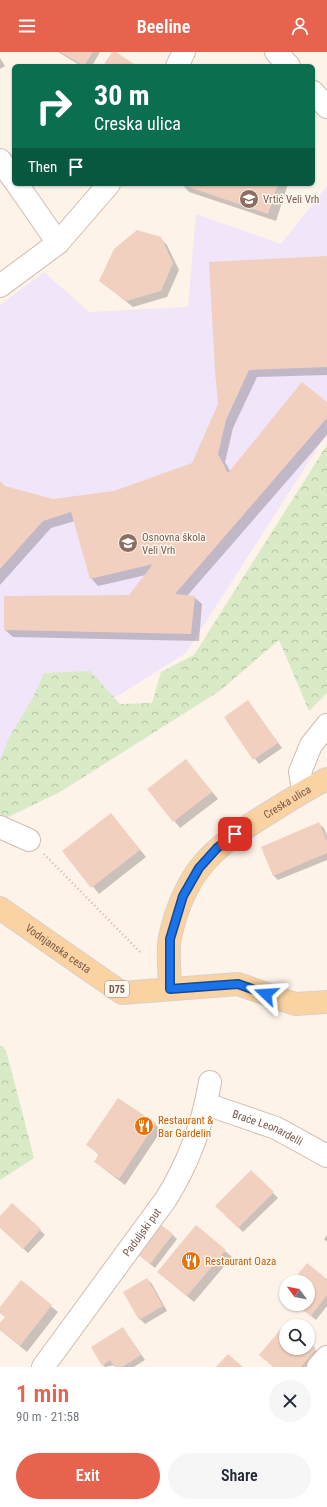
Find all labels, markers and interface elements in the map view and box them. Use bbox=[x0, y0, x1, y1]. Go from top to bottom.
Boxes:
icon: menu bbox=[16, 15, 38, 37]
icon: person bbox=[289, 15, 311, 37]
text: Beeline bbox=[137, 16, 190, 37]
text: 30 m bbox=[94, 79, 150, 112]
icon: right bbox=[28, 80, 80, 132]
text: Creska ulica bbox=[94, 113, 181, 134]
icon: arrive bbox=[65, 156, 87, 178]
text: Then bbox=[28, 158, 57, 176]
school or university icon: Vrtić Veli Vrh bbox=[238, 188, 260, 210]
place label: Vrtić Veli Vrh bbox=[263, 193, 319, 206]
place label: Osnovna škola Veli Vrh bbox=[142, 531, 206, 557]
school or university icon: Osnovna škola Veli Vrh bbox=[117, 532, 139, 554]
street label: Creska ulica bbox=[261, 783, 313, 822]
pin bbox=[218, 817, 252, 851]
icon: arrive bbox=[224, 823, 246, 845]
street label: Vodnjanska cesta bbox=[23, 922, 93, 976]
position arrow bbox=[245, 973, 287, 1015]
road number: D75 bbox=[105, 981, 129, 997]
street label: Braće Leonardelli bbox=[231, 1108, 305, 1148]
place label: Restaurant & Bar Gardelin bbox=[158, 1114, 213, 1140]
restaurant icon: Restaurant & Bar Gardelin bbox=[133, 1115, 155, 1137]
street label: Paduljski put bbox=[120, 1206, 164, 1259]
restaurant icon: Restaurant Oaza bbox=[180, 1250, 202, 1272]
place label: Restaurant Oaza bbox=[205, 1255, 276, 1268]
north arrow bbox=[279, 1275, 315, 1311]
map controls bbox=[279, 1275, 315, 1355]
button: search bbox=[279, 1319, 315, 1355]
text: 1 min bbox=[16, 1380, 69, 1408]
button: close bbox=[269, 1380, 311, 1422]
text: 90 m · 21:58 bbox=[16, 1409, 79, 1424]
button: Exit bbox=[16, 1453, 160, 1499]
button: Share bbox=[168, 1453, 311, 1499]

